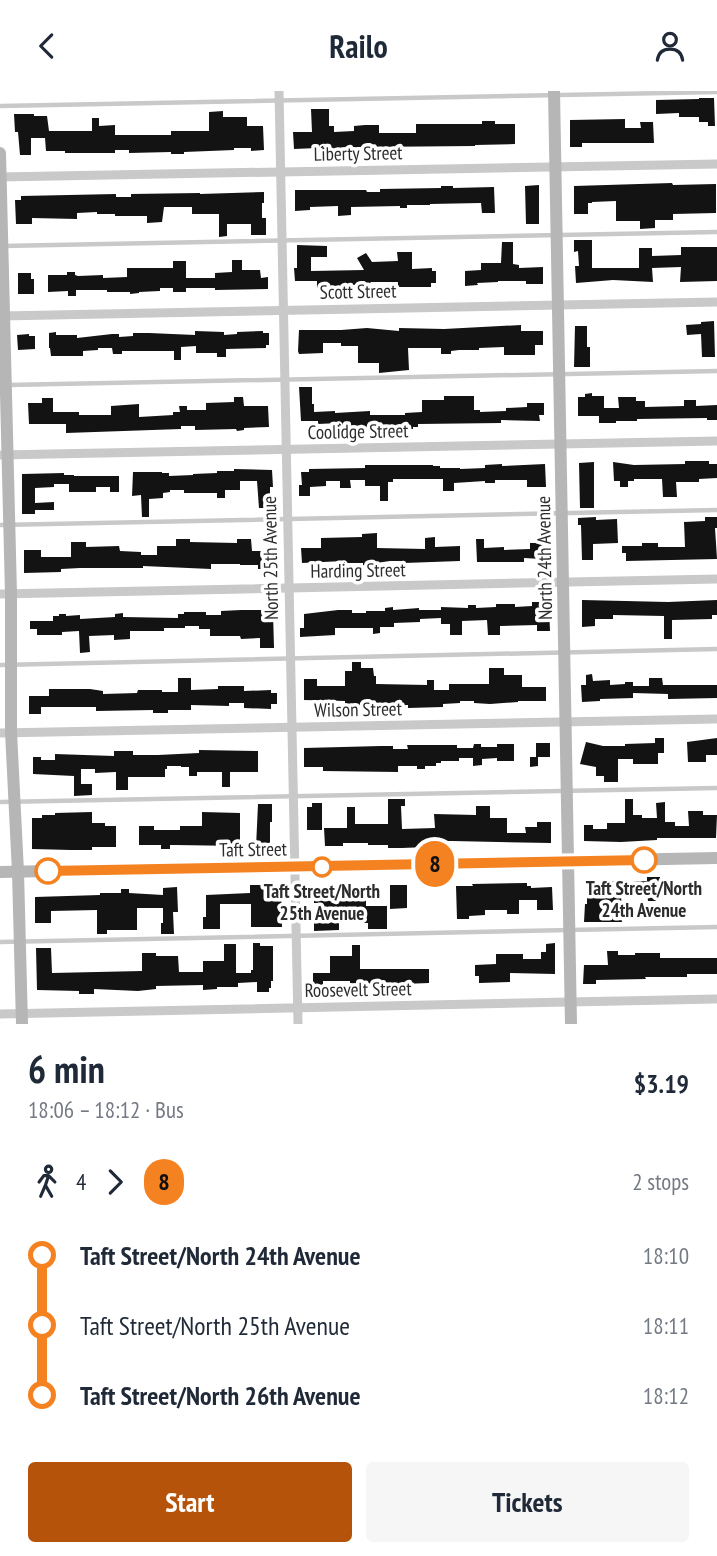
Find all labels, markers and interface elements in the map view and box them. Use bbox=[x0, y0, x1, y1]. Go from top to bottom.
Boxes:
text: Railo bbox=[329, 25, 388, 67]
icon: back bbox=[28, 27, 66, 65]
icon: person bbox=[651, 27, 689, 65]
street label: Liberty Street bbox=[313, 140, 403, 166]
street label: Scott Street bbox=[319, 278, 397, 304]
street label: Coolidge Street bbox=[307, 418, 409, 444]
street label: North 25th Avenue bbox=[257, 496, 283, 620]
street label: North 24th Avenue bbox=[531, 496, 557, 620]
street label: Harding Street bbox=[310, 557, 407, 583]
street label: Wilson Street bbox=[314, 696, 403, 722]
street label: Taft Street bbox=[219, 836, 288, 862]
line badge: 8 bbox=[412, 841, 458, 887]
marker: Taft Street/North 24th Avenue bbox=[631, 847, 657, 873]
text: 8 bbox=[429, 848, 441, 879]
marker: Taft Street/North 25th Avenue bbox=[312, 857, 332, 877]
unlabelled marker bbox=[35, 858, 61, 884]
place label: Taft Street/North 24th Avenue bbox=[586, 876, 702, 922]
place label: Taft Street/North 25th Avenue bbox=[264, 879, 380, 925]
street label: Roosevelt Street bbox=[304, 976, 412, 1002]
text: 6 min bbox=[28, 1044, 105, 1093]
text: $3.19 bbox=[634, 1067, 689, 1100]
text: 18:06 – 18:12 · Bus bbox=[28, 1095, 184, 1124]
icon: walk bbox=[28, 1163, 66, 1201]
icon: forward bbox=[96, 1163, 134, 1201]
text: 8 bbox=[158, 1166, 170, 1197]
text: 4 bbox=[76, 1167, 86, 1196]
text: 2 stops bbox=[632, 1167, 689, 1196]
text: Taft Street/North 24th Avenue bbox=[80, 1239, 361, 1272]
text: 18:10 bbox=[643, 1241, 689, 1270]
text: Taft Street/North 25th Avenue bbox=[80, 1309, 350, 1342]
text: 18:11 bbox=[643, 1311, 689, 1340]
text: Taft Street/North 26th Avenue bbox=[80, 1379, 361, 1412]
text: 18:12 bbox=[643, 1381, 689, 1410]
button: Start bbox=[28, 1462, 352, 1542]
button: Tickets bbox=[366, 1462, 689, 1542]

